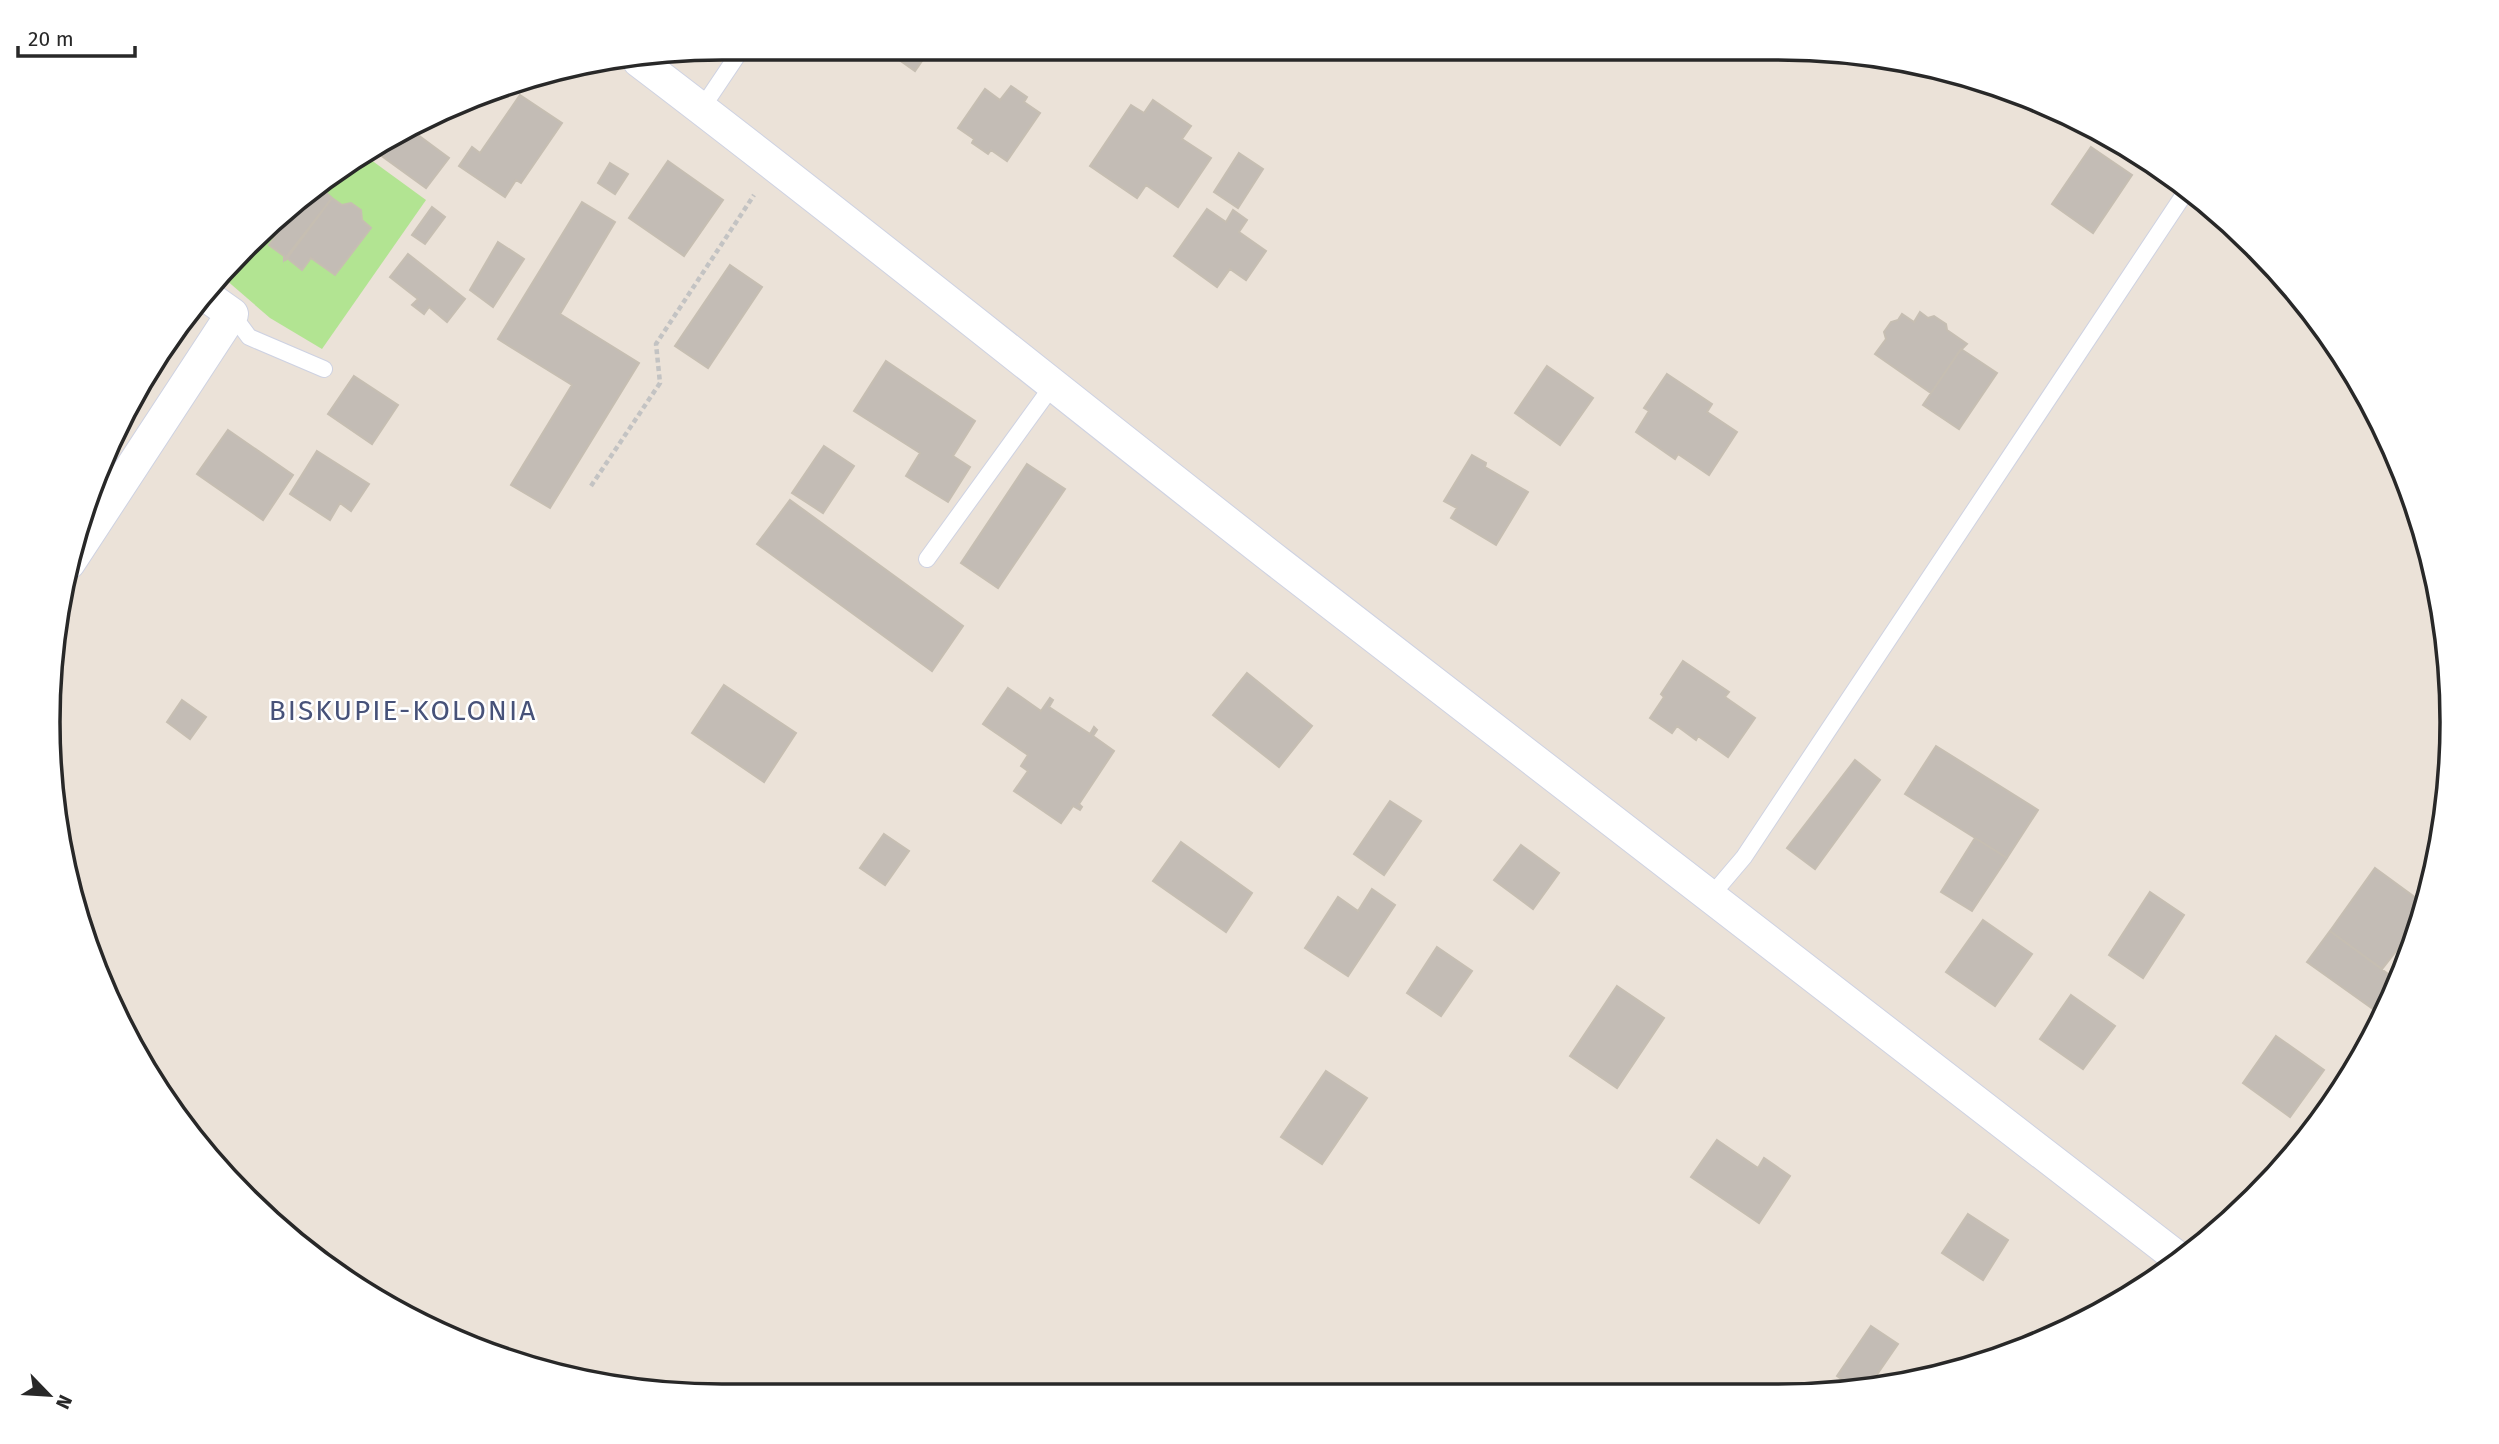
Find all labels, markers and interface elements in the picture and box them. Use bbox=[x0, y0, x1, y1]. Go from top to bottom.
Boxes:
scale bar bbox=[18, 14, 135, 58]
text: 20 m bbox=[28, 26, 74, 52]
district label: BISKUPIE-KOLONIA bbox=[269, 694, 537, 727]
north arrow bbox=[14, 1360, 84, 1430]
text: N bbox=[51, 1391, 77, 1413]

